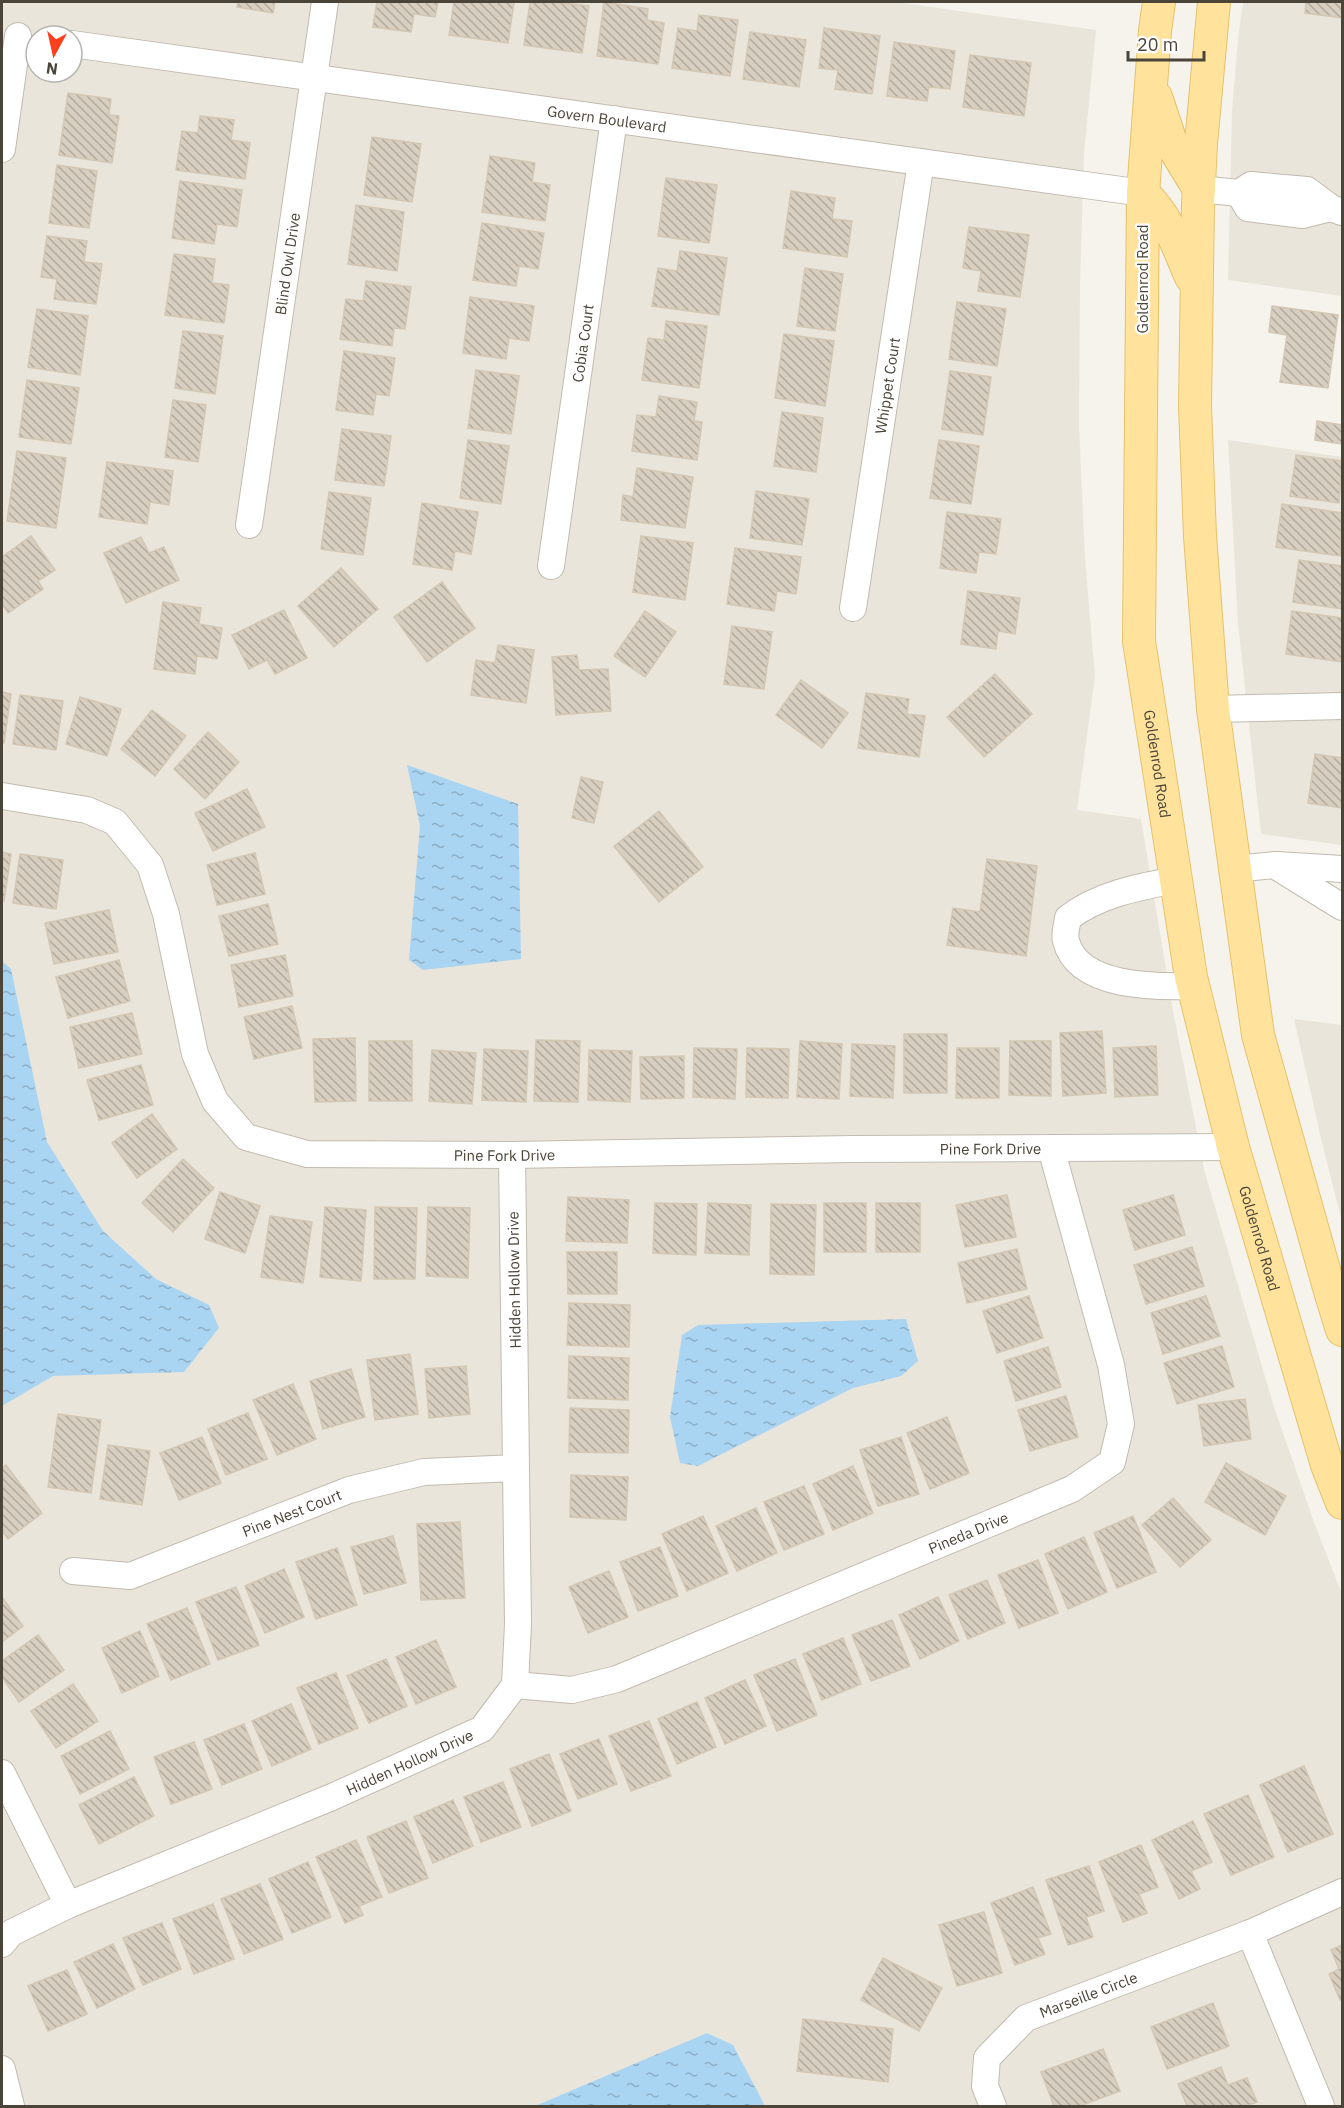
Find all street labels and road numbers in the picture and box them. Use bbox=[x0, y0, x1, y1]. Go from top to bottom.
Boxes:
street label: Govern Boulevard bbox=[546, 101, 668, 136]
street label: Blind Owl Drive bbox=[270, 211, 304, 316]
street label: Goldenrod Road bbox=[1133, 225, 1152, 333]
street label: Cobia Court bbox=[567, 303, 597, 384]
street label: Whippet Court bbox=[870, 336, 904, 435]
street label: Goldenrod Road bbox=[1140, 708, 1176, 819]
street label: Pine Fork Drive bbox=[940, 1139, 1041, 1158]
street label: Pine Fork Drive bbox=[454, 1145, 555, 1165]
street label: Goldenrod Road bbox=[1235, 1183, 1285, 1293]
street label: Hidden Hollow Drive bbox=[503, 1211, 525, 1349]
street label: Pine Nest Court bbox=[239, 1484, 344, 1541]
street label: Pineda Drive bbox=[925, 1507, 1011, 1557]
street label: Hidden Hollow Drive bbox=[343, 1725, 476, 1799]
street label: Marseille Circle bbox=[1036, 1967, 1140, 2022]

